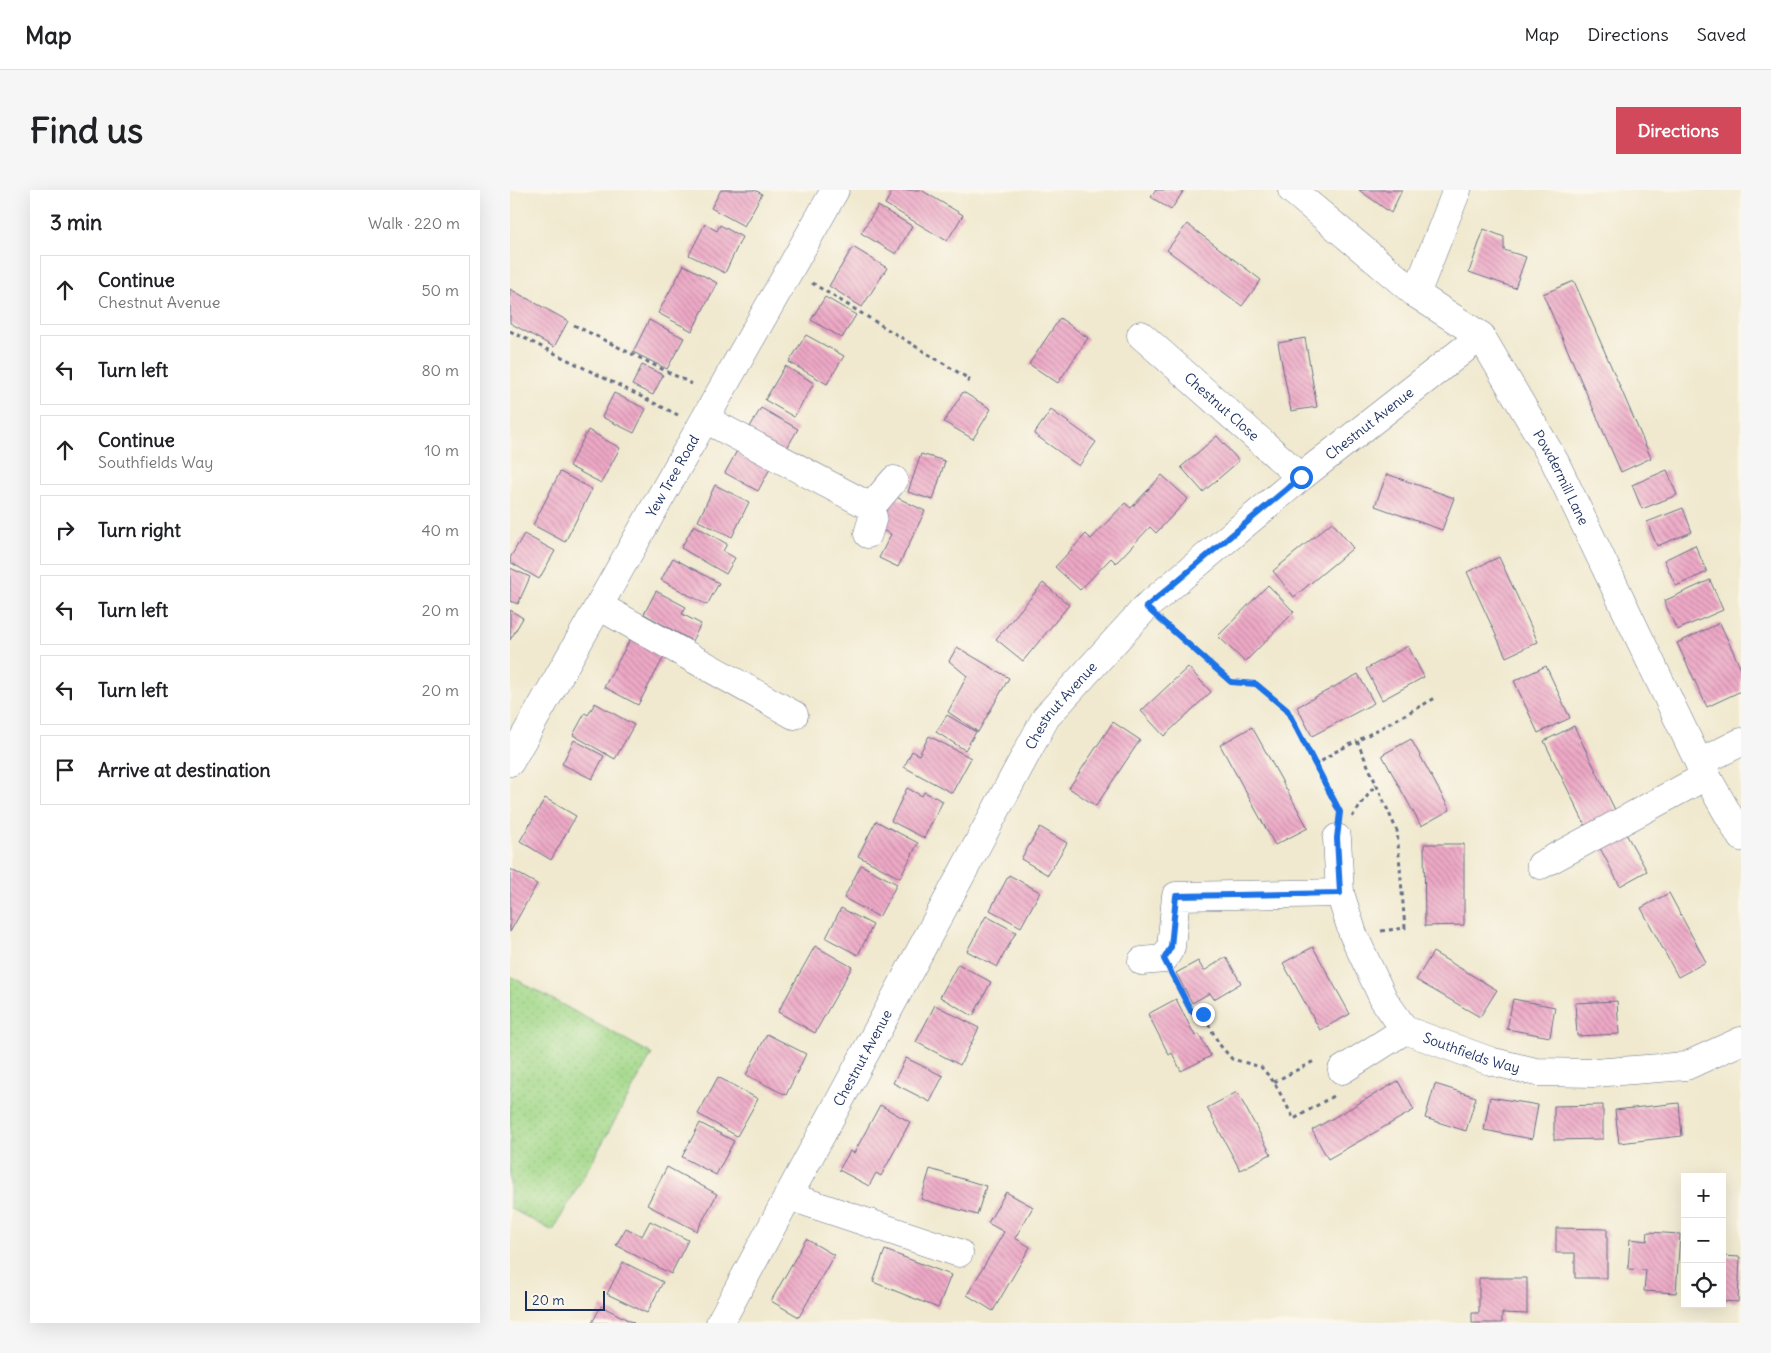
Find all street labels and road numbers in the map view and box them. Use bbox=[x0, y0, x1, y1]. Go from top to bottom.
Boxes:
street label: Chestnut Close bbox=[1181, 369, 1263, 445]
street label: Chestnut Avenue bbox=[1322, 383, 1417, 464]
street label: Powdermill Lane bbox=[1529, 427, 1593, 528]
street label: Yew Tree Road bbox=[642, 432, 703, 520]
street label: Chestnut Avenue bbox=[1021, 658, 1101, 753]
street label: Chestnut Avenue bbox=[829, 1006, 896, 1109]
street label: Southfields Way bbox=[1421, 1028, 1522, 1077]

